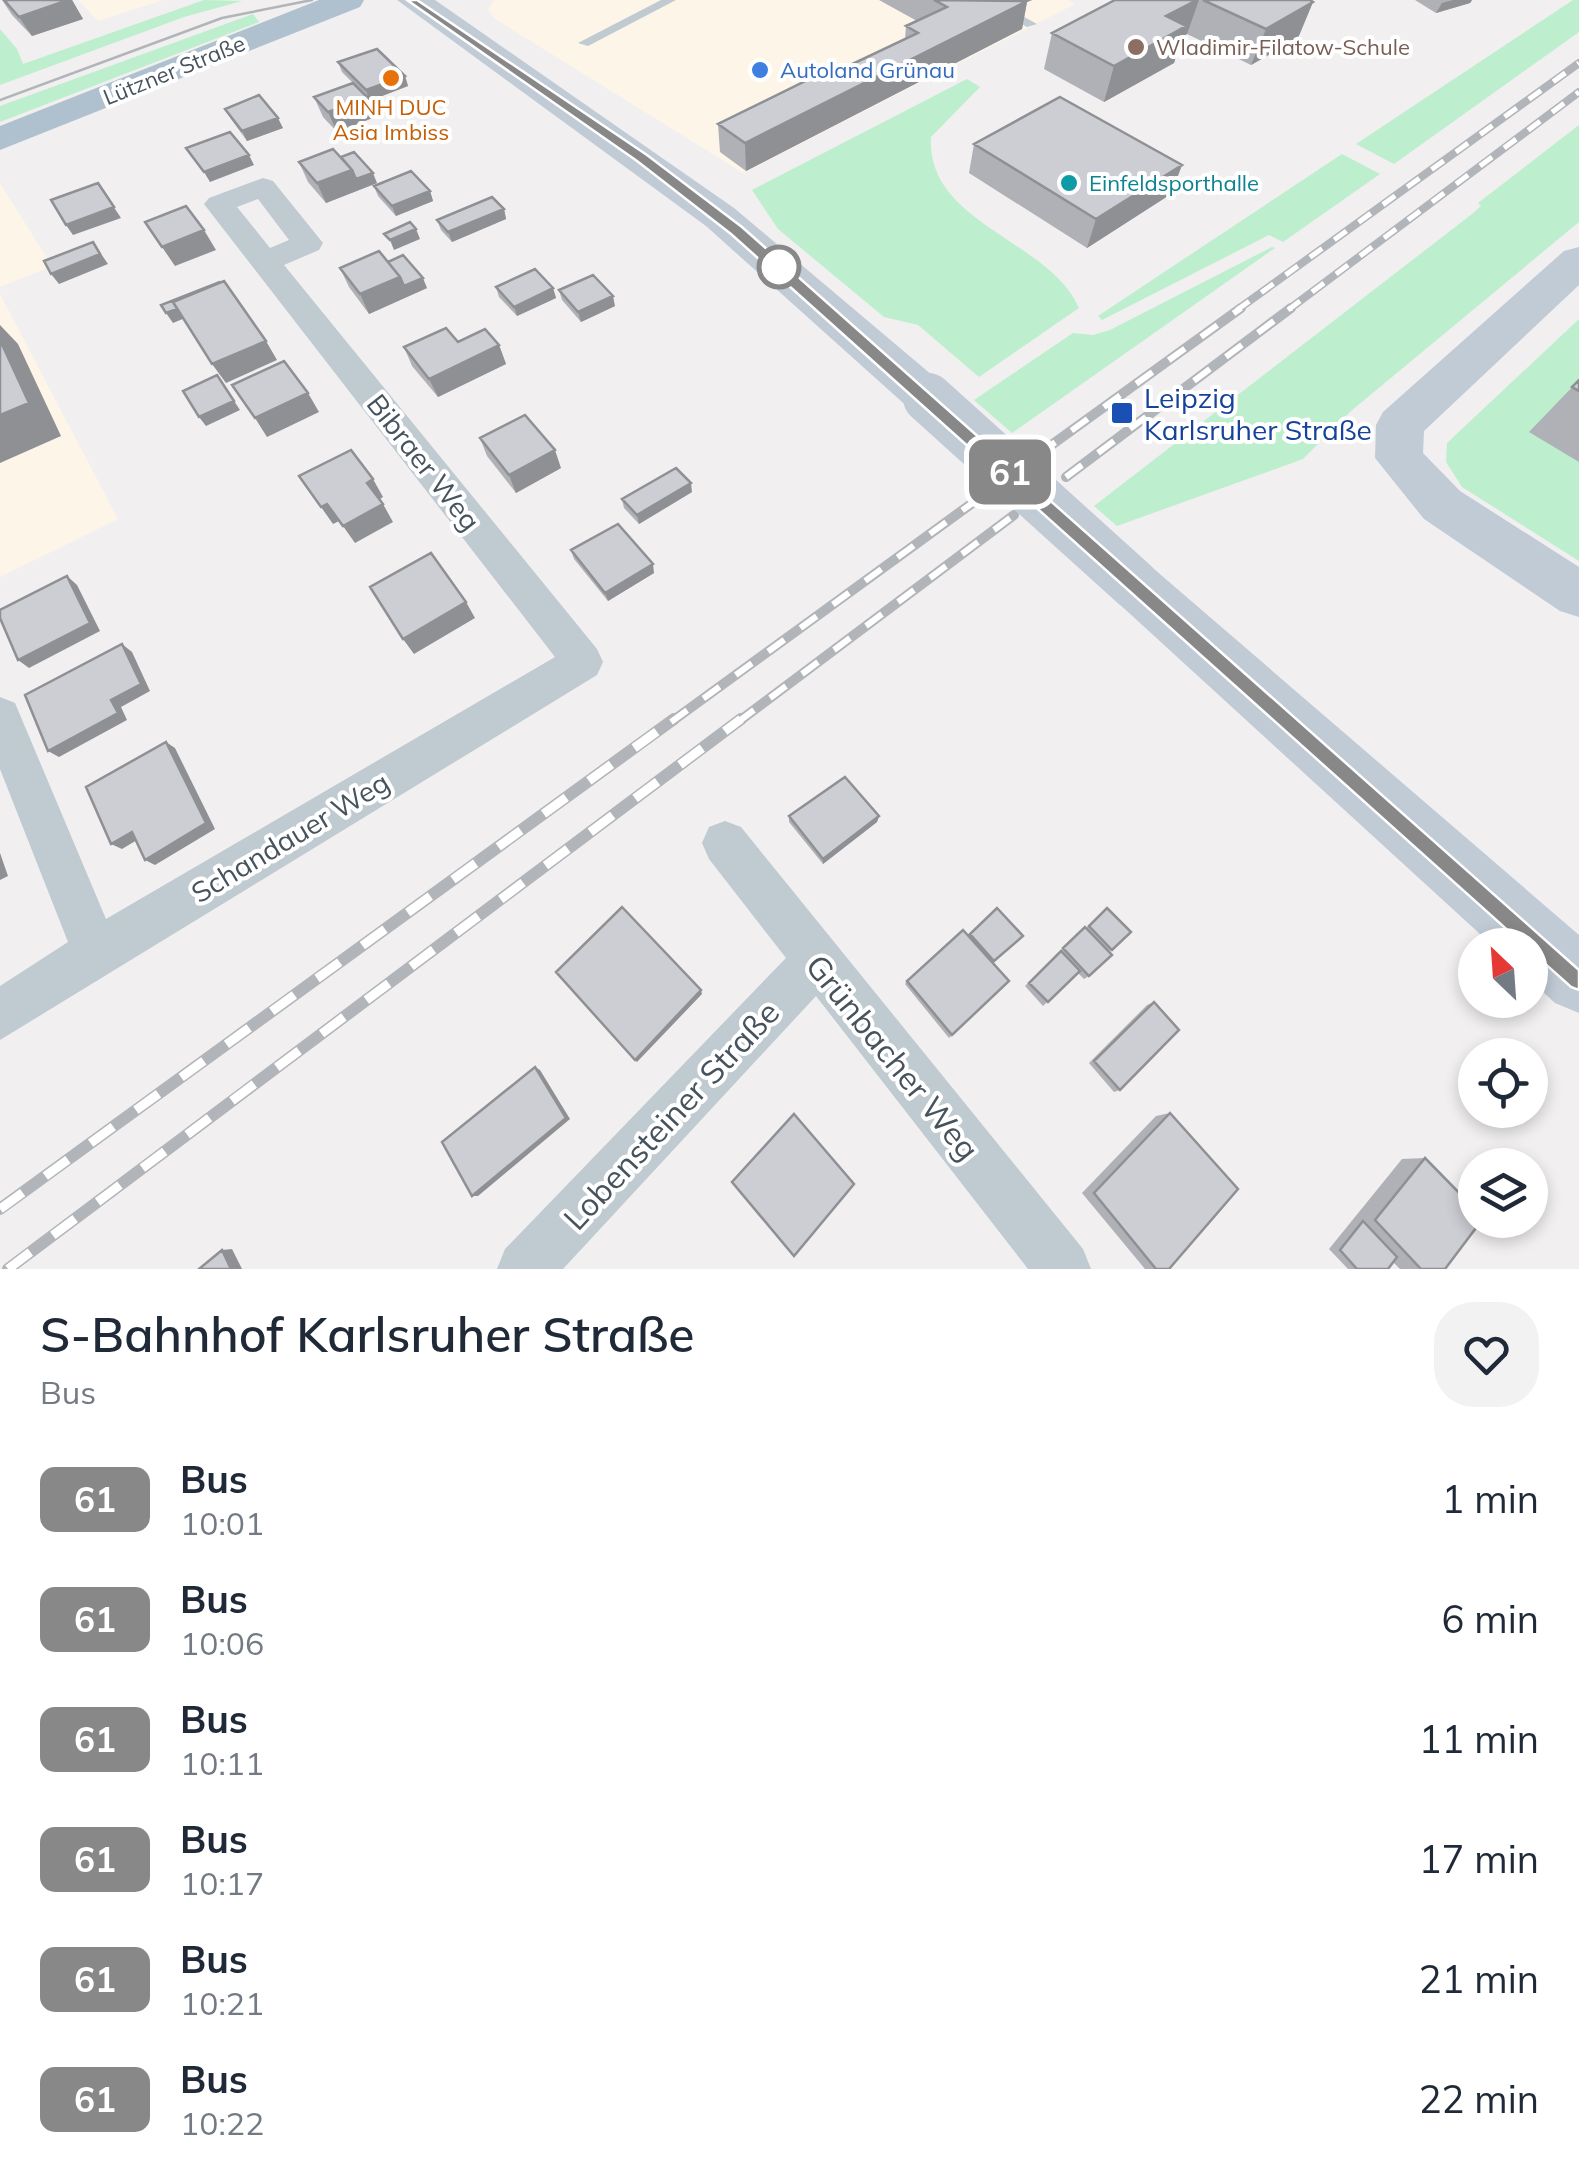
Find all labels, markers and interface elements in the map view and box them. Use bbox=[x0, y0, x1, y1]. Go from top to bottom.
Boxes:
street label: Lützner Straße bbox=[99, 29, 249, 111]
place label: Wladimir-Filatow-Schule bbox=[1156, 33, 1410, 61]
marker: Wladimir-Filatow-Schule bbox=[1125, 36, 1147, 58]
place label: Autoland Grünau bbox=[780, 56, 955, 84]
marker: Autoland Grünau bbox=[749, 59, 771, 81]
marker: MINH DUC Asia Imbiss bbox=[380, 67, 402, 89]
place label: MINH DUC Asia Imbiss bbox=[333, 93, 449, 146]
place label: Einfeldsporthalle bbox=[1089, 169, 1259, 197]
marker: Einfeldsporthalle bbox=[1058, 172, 1080, 194]
unlabelled marker bbox=[758, 246, 800, 288]
place label: Leipzig Karlsruher Straße bbox=[1144, 380, 1372, 447]
street label: Bibraer Weg bbox=[360, 387, 488, 537]
marker: Leipzig Karlsruher Straße bbox=[1109, 400, 1135, 426]
line badge: 61 bbox=[965, 440, 1055, 504]
text: 61 bbox=[989, 450, 1031, 494]
street label: Schandauer Weg bbox=[185, 764, 395, 910]
north arrow bbox=[1458, 928, 1548, 1018]
map controls bbox=[1458, 928, 1548, 1238]
street label: Grünbacher Weg bbox=[798, 946, 988, 1168]
street label: Lobensteiner Straße bbox=[555, 992, 787, 1238]
button: locate bbox=[1458, 1038, 1548, 1128]
button: layers bbox=[1458, 1148, 1548, 1238]
button: heart bbox=[1434, 1302, 1539, 1407]
text: S-Bahnhof Karlsruher Straße bbox=[40, 1304, 695, 1364]
text: Bus bbox=[40, 1372, 96, 1412]
text: Bus bbox=[180, 1455, 248, 1503]
text: 1 min bbox=[1442, 1475, 1539, 1523]
text: 61 bbox=[74, 1477, 116, 1521]
text: 10:01 bbox=[180, 1503, 264, 1543]
text: Bus bbox=[180, 1575, 248, 1623]
text: 6 min bbox=[1442, 1595, 1539, 1643]
text: 61 bbox=[74, 1597, 116, 1641]
text: 10:06 bbox=[180, 1623, 264, 1663]
text: Bus bbox=[180, 1695, 248, 1743]
text: 11 min bbox=[1419, 1715, 1539, 1763]
text: 61 bbox=[74, 1717, 116, 1761]
text: 10:11 bbox=[180, 1743, 264, 1783]
text: Bus bbox=[180, 1815, 248, 1863]
text: 17 min bbox=[1419, 1835, 1539, 1883]
text: 61 bbox=[74, 1837, 116, 1881]
text: 10:17 bbox=[180, 1863, 264, 1903]
text: Bus bbox=[180, 1935, 248, 1983]
text: 21 min bbox=[1419, 1955, 1539, 2003]
text: 61 bbox=[74, 1957, 116, 2001]
text: 10:21 bbox=[180, 1983, 264, 2023]
text: Bus bbox=[180, 2055, 248, 2103]
text: 22 min bbox=[1419, 2075, 1539, 2123]
text: 61 bbox=[74, 2077, 116, 2121]
text: 10:22 bbox=[180, 2103, 264, 2143]

